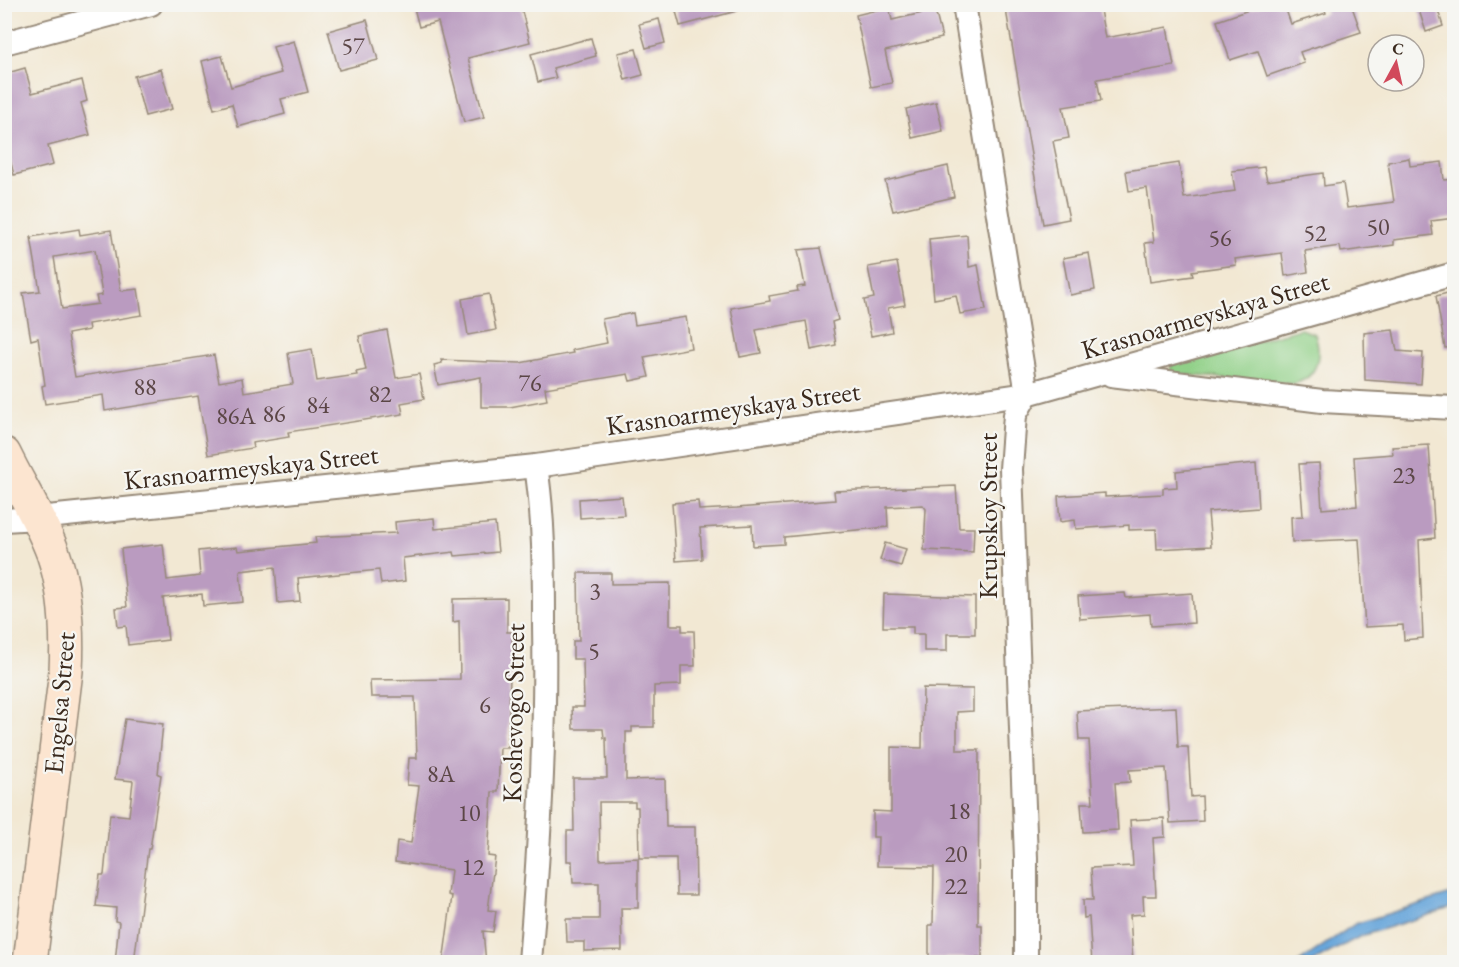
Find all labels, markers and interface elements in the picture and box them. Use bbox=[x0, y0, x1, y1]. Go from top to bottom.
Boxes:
house number: 57 bbox=[341, 30, 365, 61]
north arrow bbox=[1366, 33, 1426, 93]
text: С bbox=[1391, 37, 1405, 60]
house number: 50 bbox=[1366, 211, 1390, 242]
house number: 52 bbox=[1303, 217, 1327, 248]
house number: 56 bbox=[1208, 222, 1232, 253]
street label: Krasnoarmeyskaya Street bbox=[1077, 263, 1333, 367]
house number: 76 bbox=[518, 367, 542, 398]
house number: 88 bbox=[133, 371, 157, 402]
street label: Krasnoarmeyskaya Street bbox=[604, 373, 863, 443]
house number: 82 bbox=[368, 378, 392, 409]
house number: 84 bbox=[306, 389, 330, 420]
house number: 86 bbox=[262, 398, 286, 429]
house number: 86А bbox=[216, 400, 256, 431]
street label: Krupskoy Street bbox=[970, 432, 1005, 599]
street label: Krasnoarmeyskaya Street bbox=[122, 436, 381, 498]
house number: 23 bbox=[1392, 459, 1416, 490]
house number: 3 bbox=[589, 575, 601, 606]
street label: Koshevogo Street bbox=[494, 623, 532, 803]
street label: Engelsa Street bbox=[35, 630, 83, 775]
house number: 5 bbox=[588, 635, 600, 666]
house number: 6 bbox=[479, 689, 491, 720]
house number: 8А bbox=[427, 758, 455, 789]
house number: 18 bbox=[947, 795, 971, 826]
house number: 10 bbox=[457, 797, 481, 828]
house number: 20 bbox=[944, 838, 968, 869]
house number: 12 bbox=[461, 851, 485, 882]
house number: 22 bbox=[944, 870, 968, 901]

